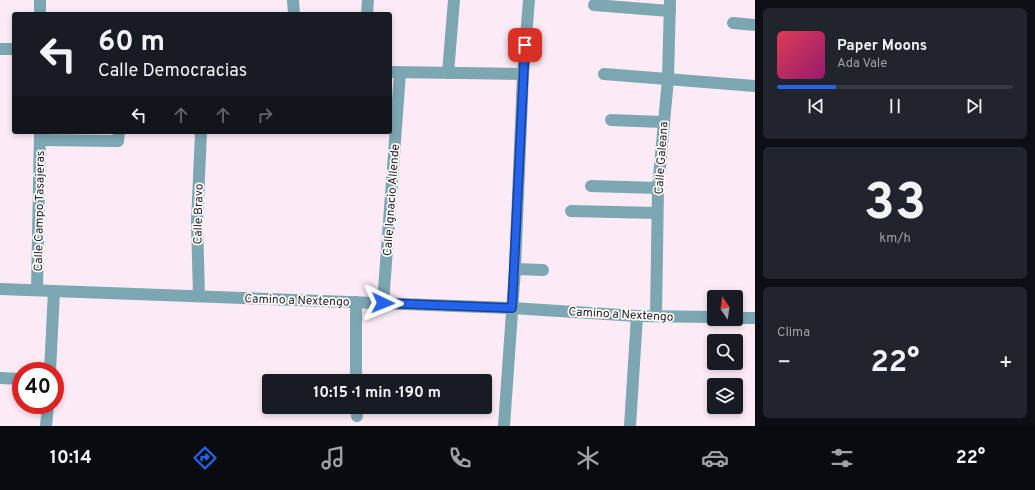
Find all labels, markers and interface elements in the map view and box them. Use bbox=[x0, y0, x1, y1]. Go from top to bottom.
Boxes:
text: 60 m bbox=[98, 25, 165, 61]
icon: left bbox=[32, 28, 84, 80]
pin bbox=[508, 28, 542, 62]
icon: arrive bbox=[514, 34, 536, 56]
text: Paper Moons bbox=[837, 37, 927, 56]
text: Ada Vale bbox=[837, 56, 887, 72]
text: Calle Democracias bbox=[98, 60, 247, 83]
icon: previous bbox=[805, 95, 827, 117]
icon: pause bbox=[884, 95, 906, 117]
icon: next bbox=[963, 95, 985, 117]
icon: left bbox=[128, 104, 150, 126]
icon: ahead bbox=[170, 104, 192, 126]
icon: ahead bbox=[212, 104, 234, 126]
icon: right bbox=[254, 104, 276, 126]
street label: Calle Galeana bbox=[651, 121, 673, 195]
street label: Calle Ignacio Allende bbox=[380, 143, 404, 257]
street label: Calle Campo Tasajeras bbox=[31, 150, 49, 272]
text: 33 bbox=[864, 172, 926, 238]
street label: Calle Bravo bbox=[190, 183, 208, 245]
text: km/h bbox=[879, 231, 911, 247]
position arrow bbox=[362, 282, 404, 324]
north arrow bbox=[707, 290, 743, 326]
map controls bbox=[707, 290, 743, 414]
street label: Camino a Nextengo bbox=[244, 291, 350, 311]
street label: Camino a Nextengo bbox=[568, 304, 674, 326]
text: Clima bbox=[777, 325, 810, 341]
button: search bbox=[707, 334, 743, 370]
text: 22° bbox=[870, 345, 920, 382]
text: − bbox=[777, 350, 791, 377]
text: + bbox=[999, 350, 1013, 377]
speed limit sign: 40 bbox=[12, 362, 64, 414]
button: layers bbox=[707, 378, 743, 414]
text: 10:15 · 1 min · 190 m bbox=[313, 384, 441, 403]
icon: directions bbox=[191, 444, 219, 472]
icon: music bbox=[319, 444, 347, 472]
icon: phone bbox=[446, 444, 474, 472]
icon: climate bbox=[574, 444, 602, 472]
icon: car bbox=[701, 444, 729, 472]
icon: filters bbox=[828, 444, 856, 472]
text: 10:14 bbox=[50, 447, 92, 470]
text: 22° bbox=[956, 447, 985, 470]

